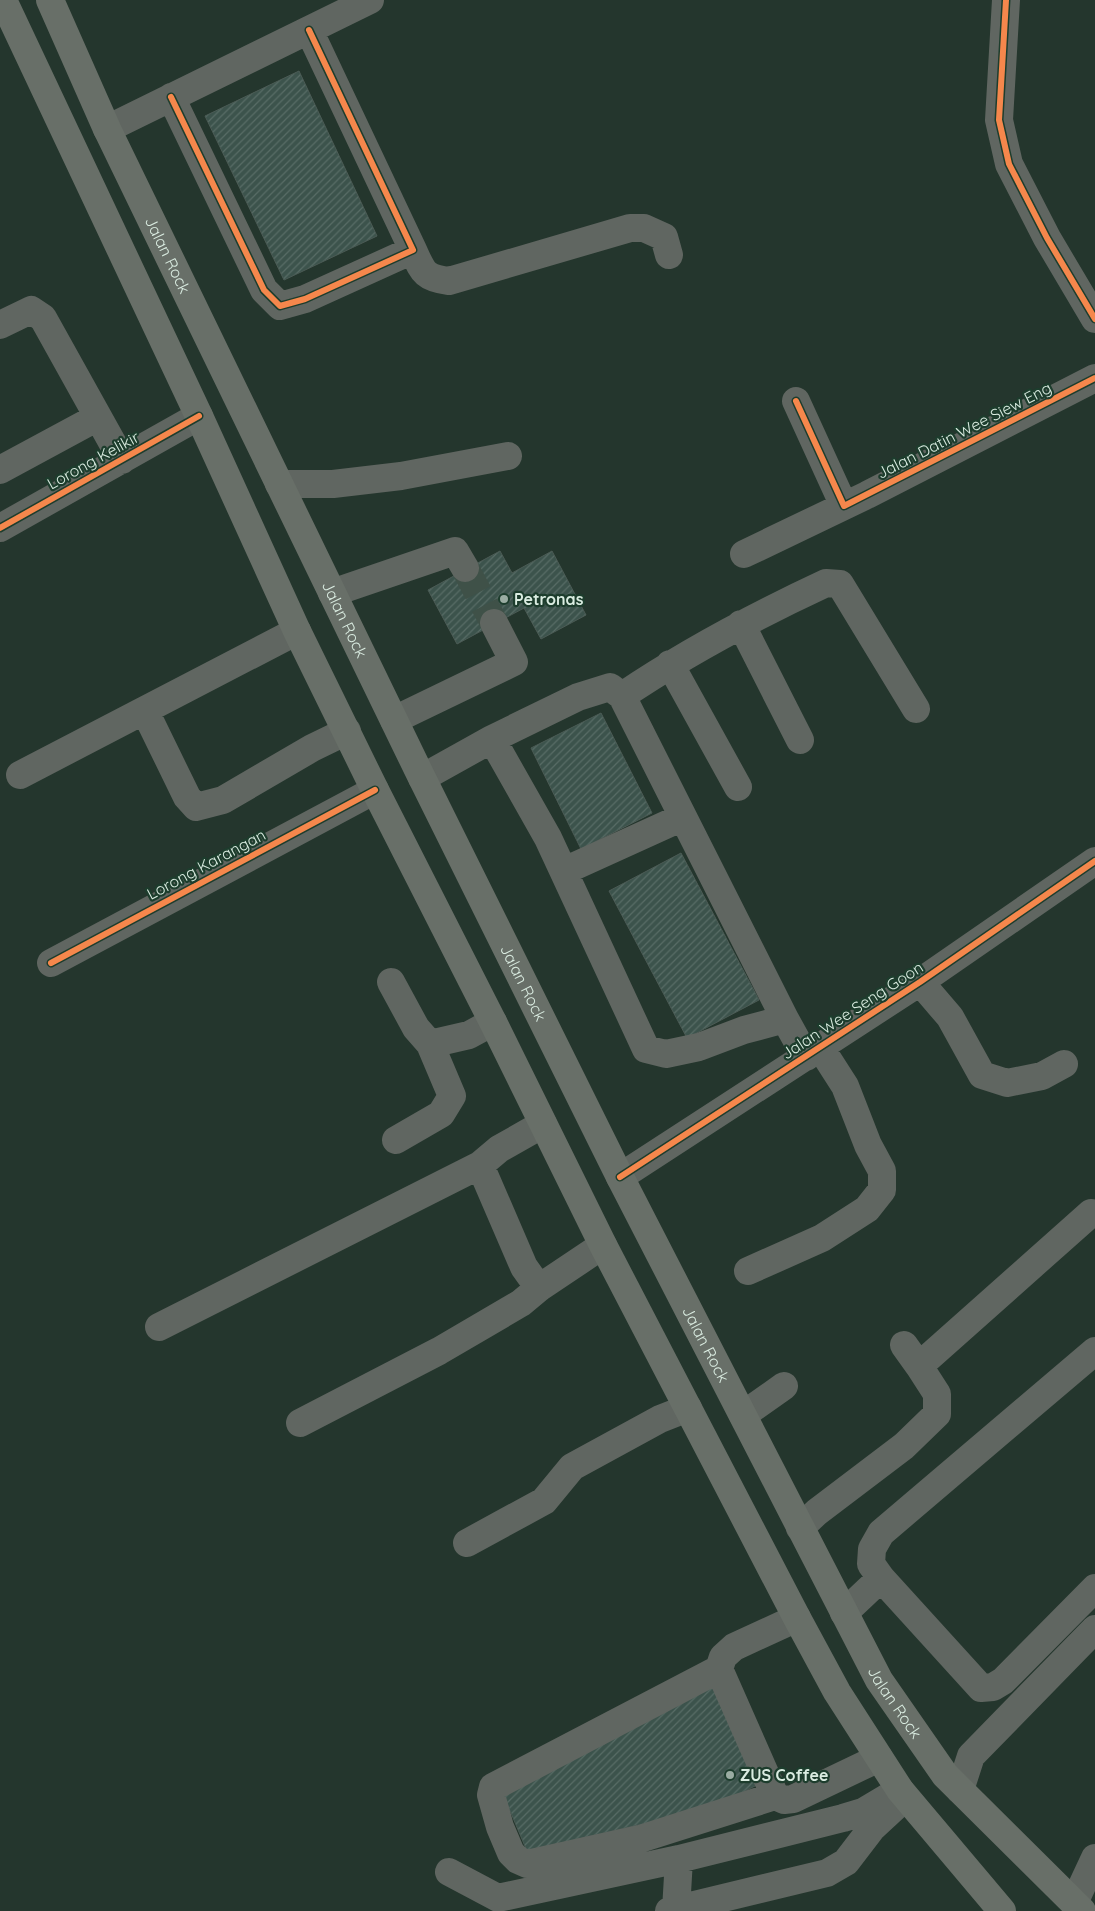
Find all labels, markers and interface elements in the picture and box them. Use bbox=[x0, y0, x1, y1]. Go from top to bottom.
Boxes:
street label: Jalan Rock bbox=[141, 213, 195, 297]
street label: Jalan Datin Wee Siew Eng bbox=[873, 377, 1055, 483]
street label: Lorong Kelikir bbox=[44, 427, 142, 493]
street label: Jalan Rock bbox=[318, 578, 372, 661]
place label: Petronas bbox=[514, 589, 584, 609]
marker: Petronas bbox=[498, 593, 510, 605]
street label: Lorong Karangan bbox=[143, 824, 269, 904]
street label: Jalan Rock bbox=[496, 941, 551, 1024]
street label: Jalan Wee Seng Goon bbox=[777, 957, 927, 1063]
street label: Jalan Rock bbox=[678, 1303, 734, 1386]
street label: Jalan Rock bbox=[864, 1663, 927, 1742]
place label: ZUS Coffee bbox=[740, 1765, 828, 1785]
marker: ZUS Coffee bbox=[724, 1769, 736, 1781]

